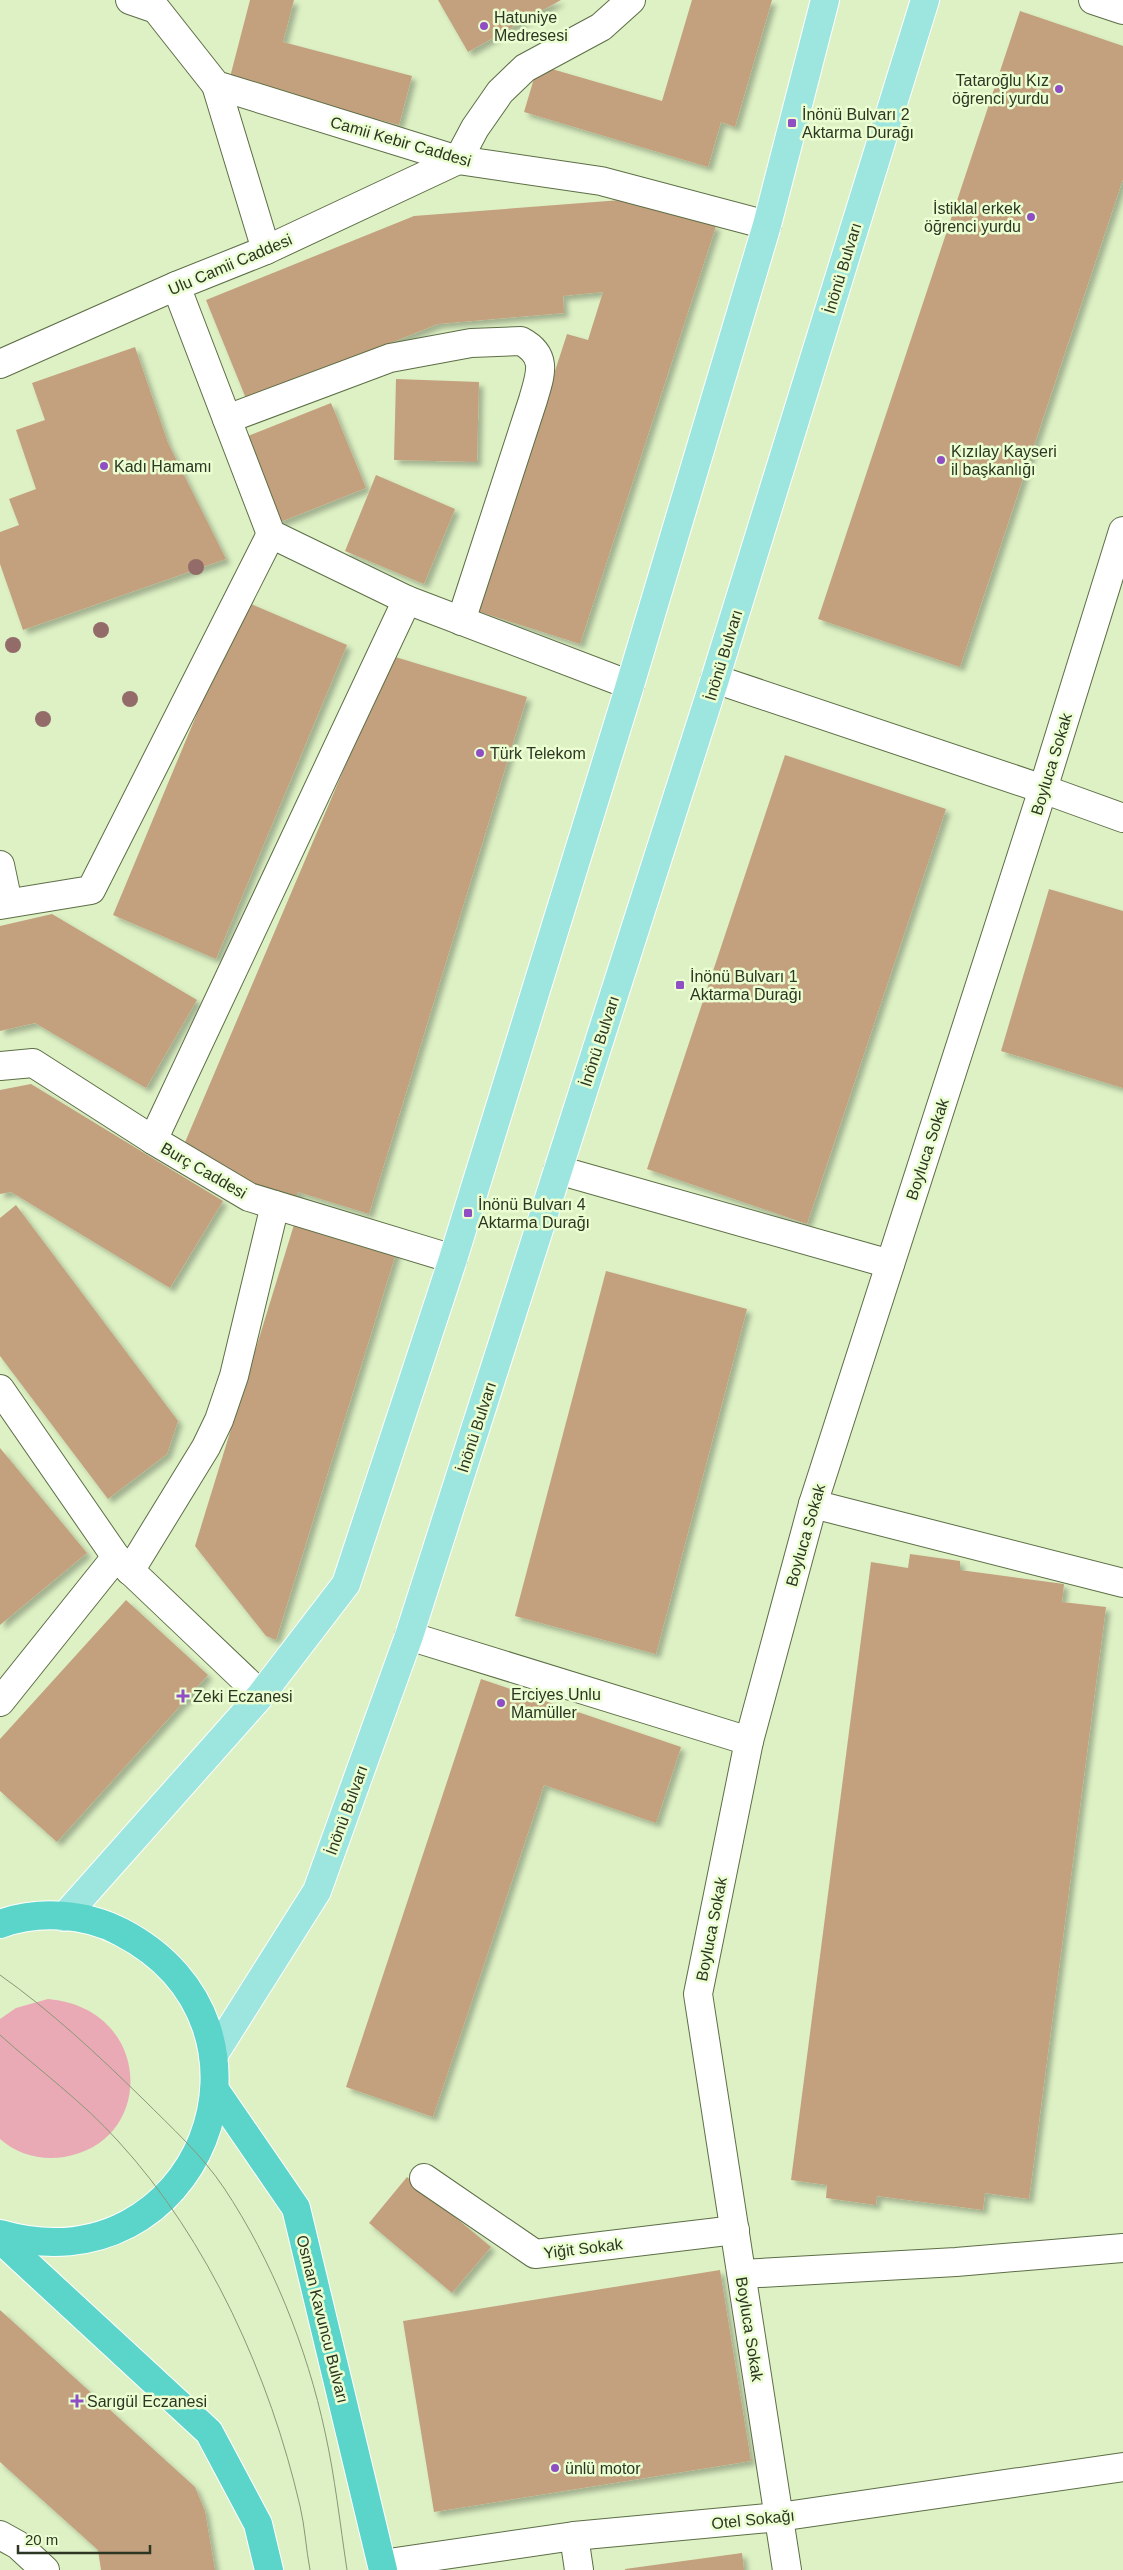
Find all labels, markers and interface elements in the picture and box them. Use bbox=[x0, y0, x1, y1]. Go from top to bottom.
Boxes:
place label: Hatuniye Medresesi bbox=[494, 9, 568, 44]
marker: Hatuniye Medresesi bbox=[478, 20, 490, 32]
place label: Tataroğlu Kız öğrenci yurdu bbox=[952, 72, 1049, 107]
marker: Tataroğlu Kız öğrenci yurdu bbox=[1053, 83, 1065, 95]
place label: İnönü Bulvarı 2 Aktarma Durağı bbox=[802, 105, 914, 141]
street label: Camii Kebir Caddesi bbox=[328, 113, 473, 170]
marker: İnönü Bulvarı 2 Aktarma Durağı bbox=[786, 117, 798, 129]
place label: İstiklal erkek öğrenci yurdu bbox=[924, 199, 1022, 235]
marker: İstiklal erkek öğrenci yurdu bbox=[1025, 211, 1037, 223]
street label: İnönü Bulvarı bbox=[820, 220, 864, 316]
street label: Ulu Camii Caddesi bbox=[166, 231, 295, 298]
place label: Kızılay Kayseri il başkanlığı bbox=[951, 443, 1057, 478]
marker: Kızılay Kayseri il başkanlığı bbox=[935, 454, 947, 466]
place label: Kadı Hamamı bbox=[114, 458, 212, 475]
marker: Kadı Hamamı bbox=[98, 460, 110, 472]
street label: İnönü Bulvarı bbox=[701, 607, 745, 703]
street label: Boyluca Sokak bbox=[1028, 710, 1075, 817]
place label: Türk Telekom bbox=[490, 745, 586, 762]
marker: Türk Telekom bbox=[474, 747, 486, 759]
place label: İnönü Bulvarı 1 Aktarma Durağı bbox=[690, 967, 802, 1003]
marker: İnönü Bulvarı 1 Aktarma Durağı bbox=[674, 979, 686, 991]
street label: İnönü Bulvarı bbox=[576, 993, 622, 1089]
street label: Boyluca Sokak bbox=[903, 1095, 952, 1202]
street label: Burç Caddesi bbox=[158, 1139, 250, 1202]
place label: İnönü Bulvarı 4 Aktarma Durağı bbox=[478, 1195, 590, 1231]
marker: İnönü Bulvarı 4 Aktarma Durağı bbox=[462, 1207, 474, 1219]
street label: İnönü Bulvarı bbox=[453, 1379, 499, 1475]
street label: Boyluca Sokak bbox=[783, 1481, 829, 1588]
place label: Erciyes Unlu Mamüller bbox=[511, 1686, 601, 1721]
place label: Zeki Eczanesi bbox=[193, 1688, 293, 1705]
marker: Zeki Eczanesi bbox=[177, 1690, 189, 1702]
marker: Erciyes Unlu Mamüller bbox=[495, 1697, 507, 1709]
street label: İnönü Bulvarı bbox=[321, 1763, 371, 1857]
street label: Boyluca Sokak bbox=[693, 1875, 730, 1983]
street label: Osman Kavuncu Bulvarı bbox=[293, 2233, 352, 2405]
street label: Yiğit Sokak bbox=[543, 2235, 625, 2262]
street label: Boyluca Sokak bbox=[733, 2275, 766, 2384]
place label: Sarıgül Eczanesi bbox=[87, 2393, 207, 2410]
marker: Sarıgül Eczanesi bbox=[71, 2395, 83, 2407]
place label: ünlü motor bbox=[565, 2460, 641, 2477]
marker: ünlü motor bbox=[549, 2462, 561, 2474]
street label: Otel Sokağı bbox=[711, 2507, 796, 2532]
scale bar bbox=[18, 2522, 150, 2554]
text: 20 m bbox=[25, 2531, 58, 2548]

